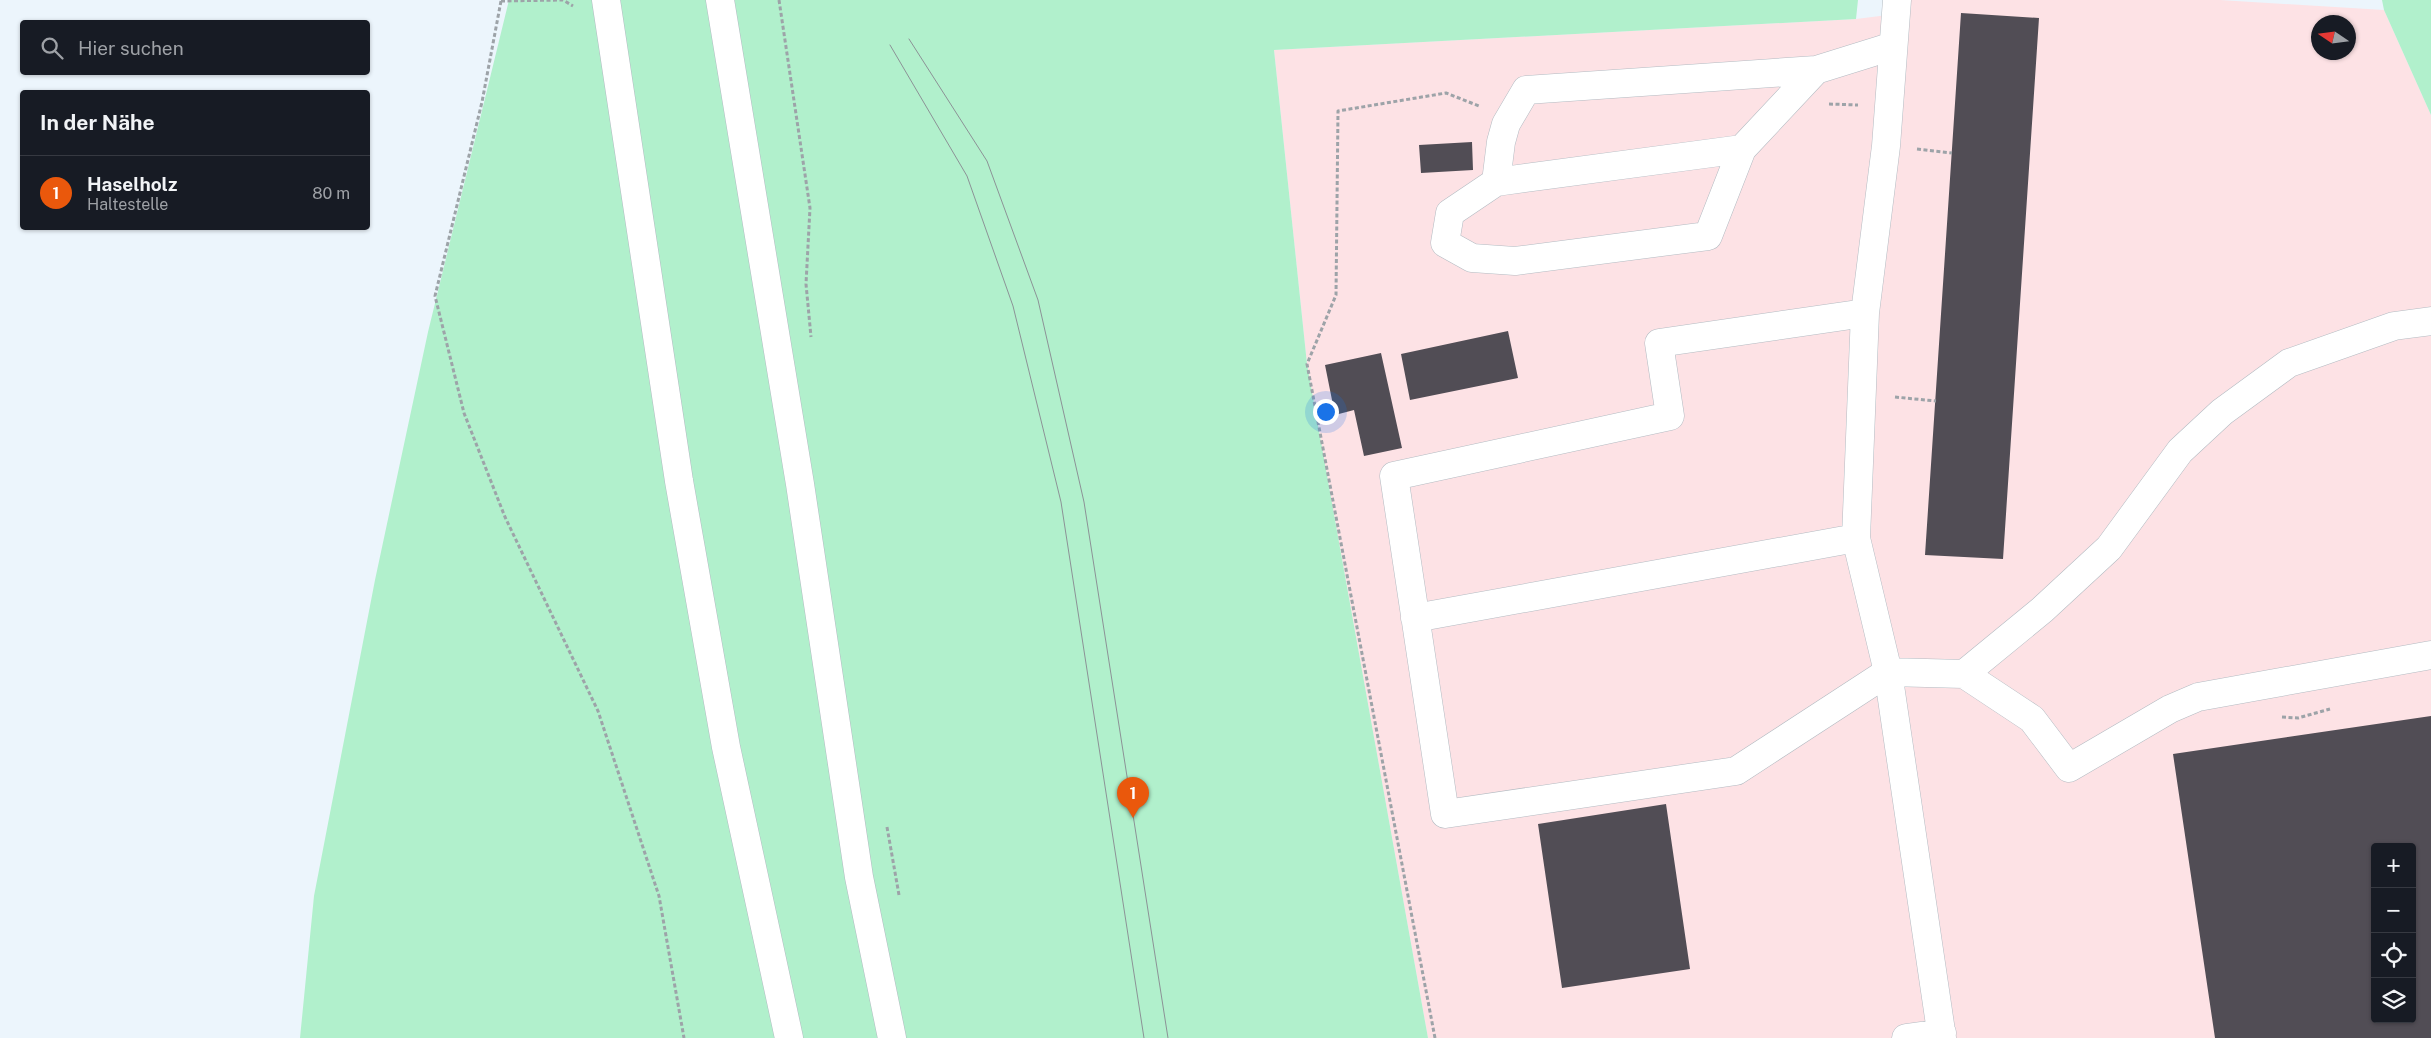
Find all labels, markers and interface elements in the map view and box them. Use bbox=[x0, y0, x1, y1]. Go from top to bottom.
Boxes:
north arrow bbox=[2311, 15, 2356, 60]
search box bbox=[20, 20, 370, 75]
icon: search bbox=[38, 34, 66, 62]
text: Hier suchen bbox=[78, 37, 184, 59]
text: In der Nähe bbox=[40, 110, 155, 135]
text: Haselholz bbox=[87, 173, 177, 195]
text: 1 bbox=[53, 184, 59, 203]
text: 80 m bbox=[312, 184, 350, 203]
text: Haltestelle bbox=[87, 195, 168, 214]
your location bbox=[1313, 399, 1339, 425]
pin: 1 bbox=[1117, 777, 1149, 818]
map controls bbox=[2371, 843, 2416, 1023]
button: + bbox=[2371, 843, 2416, 888]
button: − bbox=[2371, 888, 2416, 933]
button: locate bbox=[2371, 933, 2416, 978]
button: layers bbox=[2371, 978, 2416, 1023]

